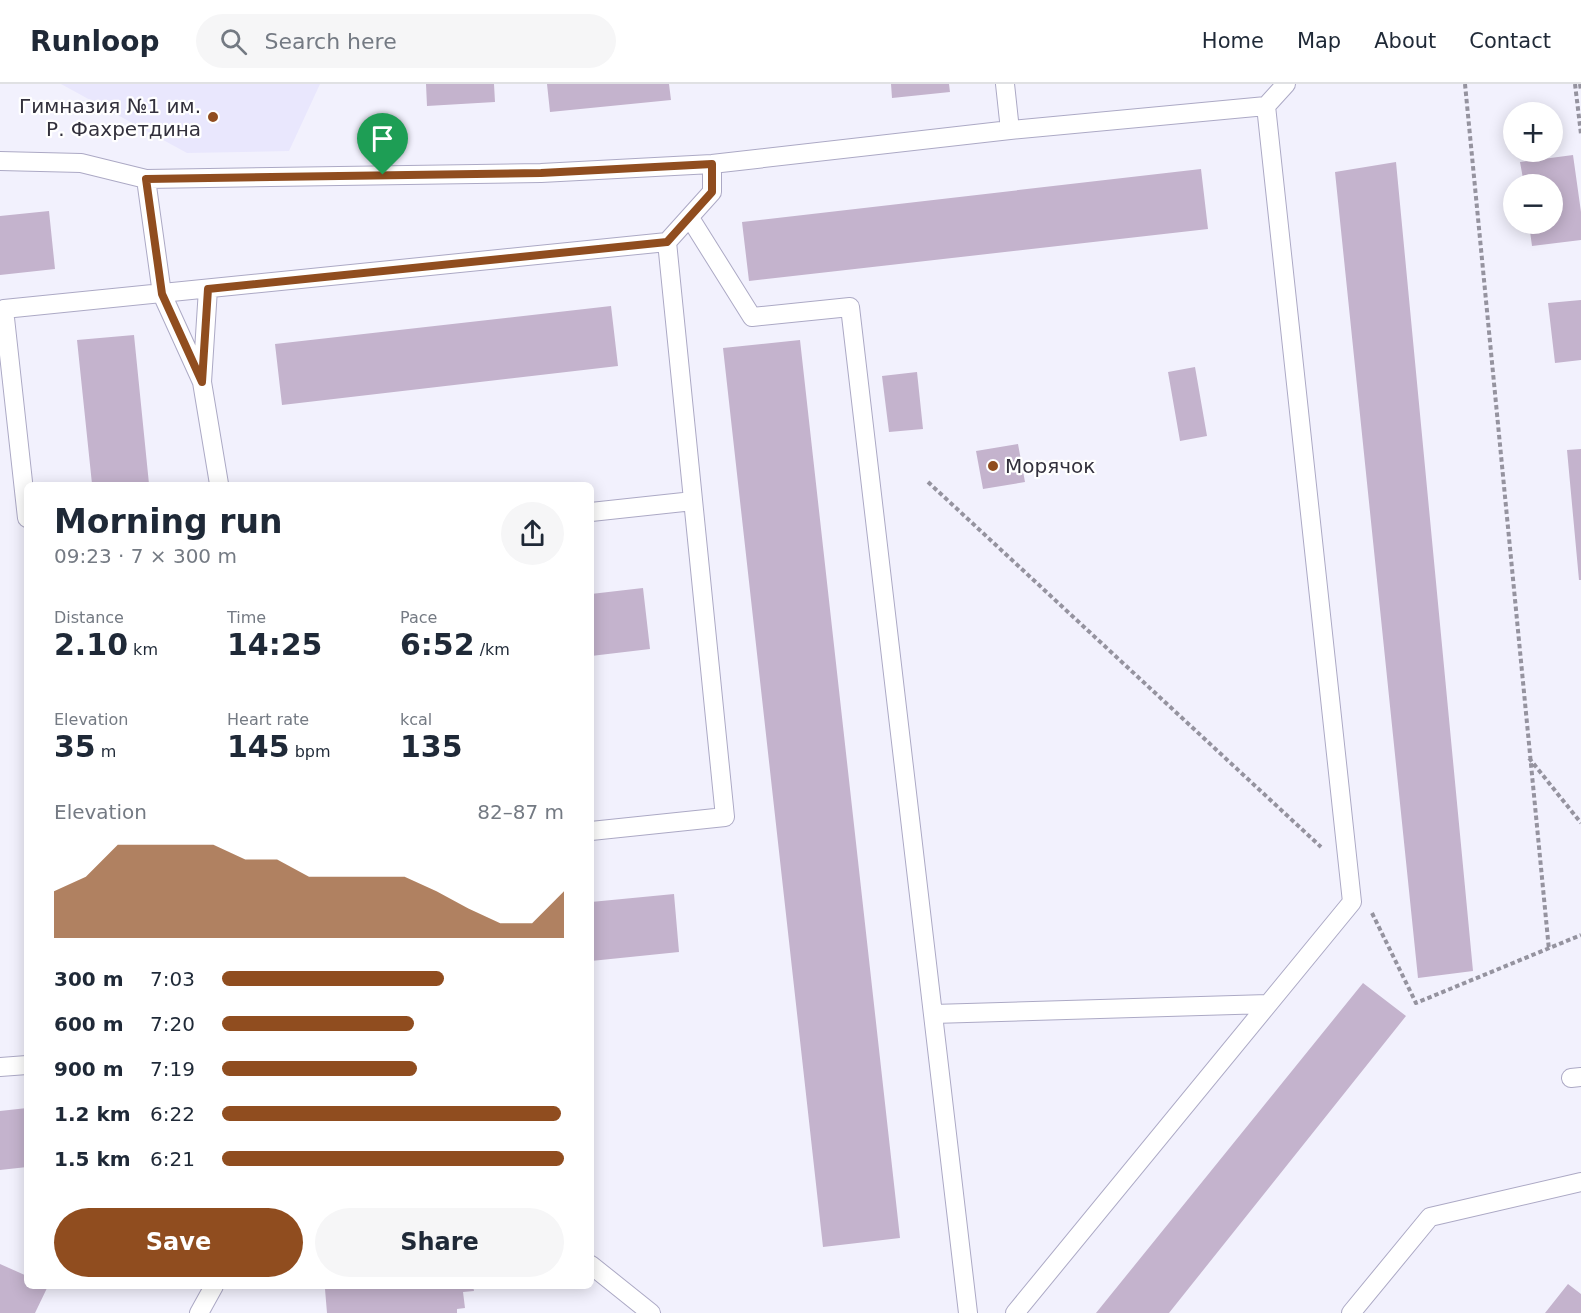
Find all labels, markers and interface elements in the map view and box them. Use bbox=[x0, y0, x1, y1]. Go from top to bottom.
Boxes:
search box bbox=[196, 14, 616, 68]
text: Runloop bbox=[30, 25, 160, 58]
icon: search bbox=[217, 25, 250, 58]
text: Search here bbox=[265, 29, 397, 54]
text: Home bbox=[1202, 29, 1264, 53]
text: Map bbox=[1297, 29, 1341, 53]
text: About bbox=[1374, 29, 1436, 53]
text: Contact bbox=[1469, 29, 1551, 53]
place label: Гимназия №1 им. Р. Фахретдина bbox=[19, 94, 201, 141]
map controls bbox=[1503, 102, 1563, 234]
button: + bbox=[1503, 102, 1563, 162]
marker: Гимназия №1 им. Р. Фахретдина bbox=[206, 110, 220, 124]
pin bbox=[357, 113, 408, 175]
icon: arrive bbox=[366, 122, 399, 155]
button: − bbox=[1503, 174, 1563, 234]
place label: Морячок bbox=[1005, 454, 1095, 478]
marker: Морячок bbox=[986, 459, 1000, 473]
text: Morning run bbox=[54, 502, 282, 541]
button: share bbox=[501, 502, 564, 565]
text: 09:23 · 7 × 300 m bbox=[54, 544, 237, 568]
text: Distance bbox=[54, 608, 124, 627]
text: Time bbox=[227, 608, 266, 627]
text: Pace bbox=[400, 608, 437, 627]
text: 2.10 bbox=[54, 627, 128, 662]
text: 14:25 bbox=[227, 627, 323, 662]
text: 6:52 bbox=[400, 627, 475, 662]
text: km bbox=[128, 640, 158, 659]
text: /km bbox=[475, 640, 510, 659]
text: Elevation bbox=[54, 710, 128, 729]
text: Heart rate bbox=[227, 710, 309, 729]
text: kcal bbox=[400, 710, 432, 729]
text: 35 bbox=[54, 729, 96, 764]
text: 145 bbox=[227, 729, 290, 764]
text: 135 bbox=[400, 729, 463, 764]
text: m bbox=[96, 742, 116, 761]
text: bpm bbox=[290, 742, 331, 761]
text: Elevation bbox=[54, 800, 147, 824]
text: 82–87 m bbox=[477, 800, 564, 824]
text: 300 m bbox=[54, 967, 124, 991]
text: 7:03 bbox=[150, 967, 195, 991]
text: 600 m bbox=[54, 1012, 124, 1036]
text: 7:20 bbox=[150, 1012, 195, 1036]
text: 900 m bbox=[54, 1057, 124, 1081]
text: 7:19 bbox=[150, 1057, 195, 1081]
text: 1.2 km bbox=[54, 1102, 131, 1126]
text: 6:22 bbox=[150, 1102, 195, 1126]
text: 1.5 km bbox=[54, 1147, 131, 1171]
text: 6:21 bbox=[150, 1147, 195, 1171]
button: Save bbox=[54, 1208, 303, 1277]
button: Share bbox=[315, 1208, 564, 1277]

